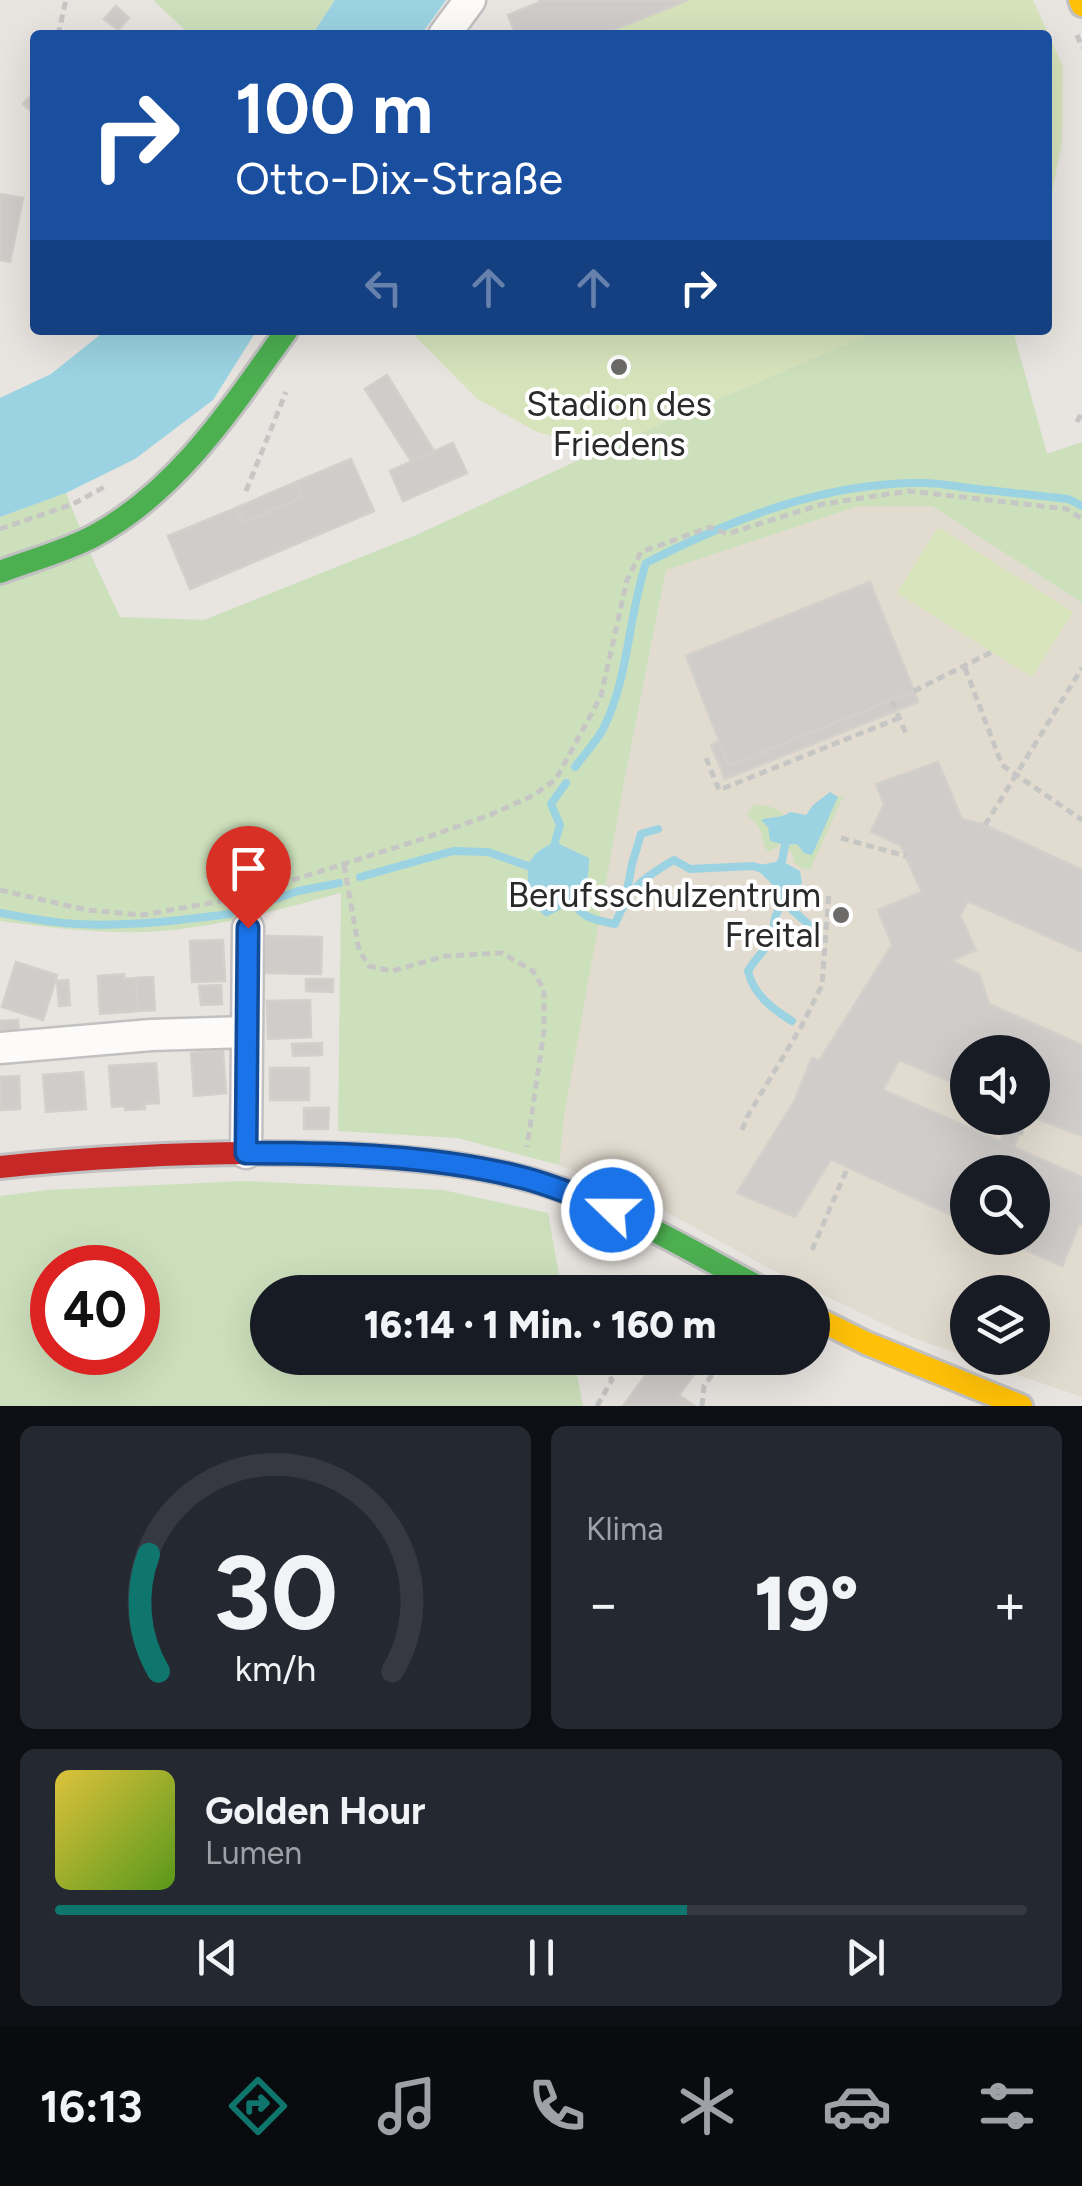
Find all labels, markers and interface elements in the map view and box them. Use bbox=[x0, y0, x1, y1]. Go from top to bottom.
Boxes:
text: 100 m bbox=[235, 66, 433, 151]
icon: right bbox=[70, 70, 200, 200]
text: Otto-Dix-Straße bbox=[235, 151, 563, 205]
icon: left bbox=[356, 260, 411, 315]
icon: ahead bbox=[461, 260, 516, 315]
icon: ahead bbox=[566, 260, 621, 315]
icon: right bbox=[671, 260, 726, 315]
marker: Stadion des Friedens bbox=[608, 356, 630, 378]
place label: Stadion des Friedens bbox=[526, 383, 712, 465]
pin bbox=[206, 826, 291, 929]
icon: arrive bbox=[221, 841, 276, 896]
place label: Berufsschulzentrum Freital bbox=[508, 874, 821, 956]
marker: Berufsschulzentrum Freital bbox=[830, 904, 852, 926]
map controls bbox=[950, 1035, 1050, 1375]
button: sound bbox=[950, 1035, 1050, 1135]
button: search bbox=[950, 1155, 1050, 1255]
position arrow bbox=[560, 1158, 664, 1262]
speed limit sign: 40 bbox=[30, 1245, 160, 1375]
button: layers bbox=[950, 1275, 1050, 1375]
text: 16:14 · 1 Min. · 160 m bbox=[364, 1302, 716, 1348]
text: Klima bbox=[586, 1510, 664, 1548]
text: 30 bbox=[213, 1530, 338, 1655]
text: 19° bbox=[754, 1559, 859, 1649]
text: − bbox=[586, 1571, 620, 1637]
text: + bbox=[993, 1571, 1027, 1637]
text: km/h bbox=[235, 1647, 316, 1690]
text: Golden Hour bbox=[205, 1788, 426, 1834]
text: Lumen bbox=[205, 1834, 302, 1872]
icon: previous bbox=[190, 1930, 245, 1985]
icon: pause bbox=[514, 1930, 569, 1985]
icon: next bbox=[838, 1930, 893, 1985]
icon: directions bbox=[223, 2071, 293, 2141]
icon: music bbox=[372, 2071, 442, 2141]
icon: phone bbox=[522, 2071, 592, 2141]
icon: climate bbox=[672, 2071, 742, 2141]
icon: car bbox=[822, 2071, 892, 2141]
icon: filters bbox=[972, 2071, 1042, 2141]
text: 16:13 bbox=[40, 2079, 143, 2133]

